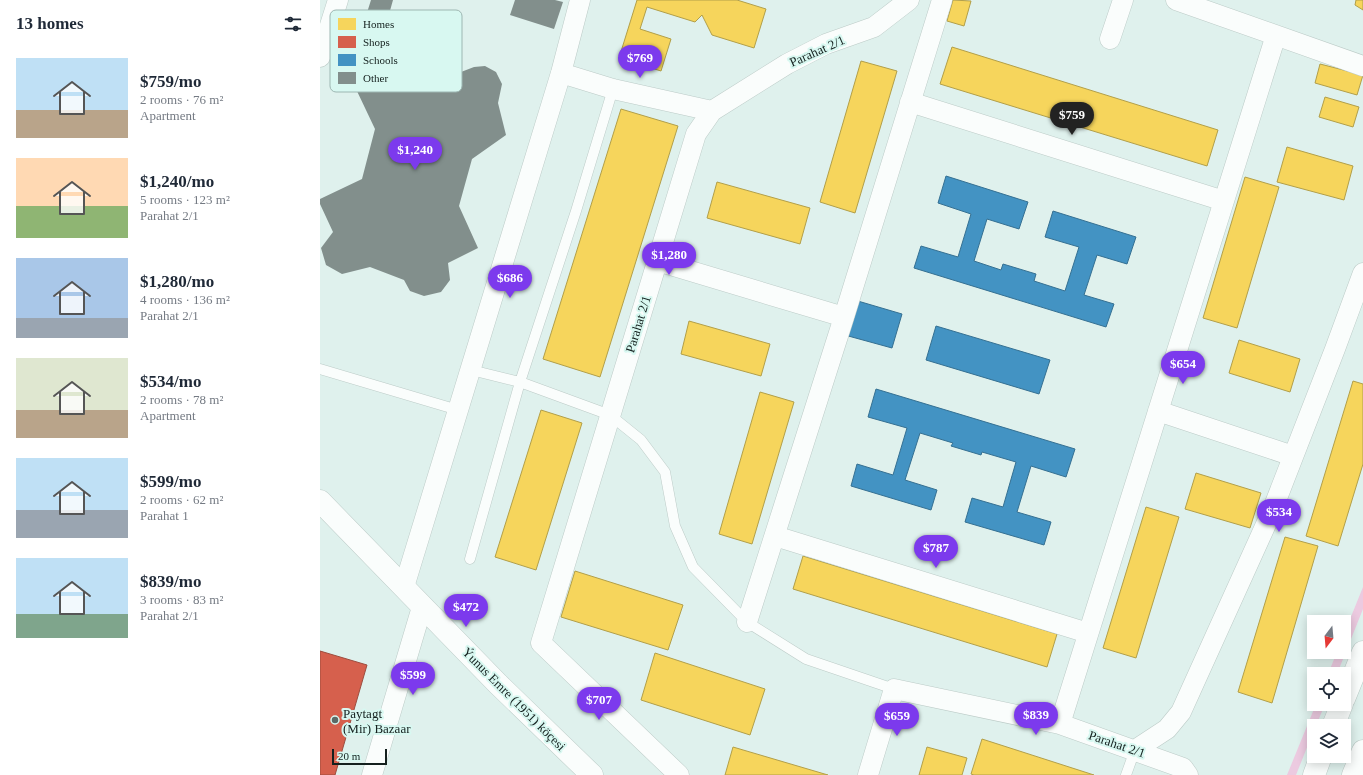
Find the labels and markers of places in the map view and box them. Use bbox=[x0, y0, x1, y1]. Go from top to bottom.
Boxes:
pin: $769 bbox=[616, 45, 664, 79]
pin: $759 bbox=[1048, 102, 1096, 136]
pin: $1,240 bbox=[382, 137, 448, 171]
pin: $1,280 bbox=[636, 242, 702, 276]
pin: $686 bbox=[486, 265, 534, 299]
pin: $654 bbox=[1159, 351, 1207, 385]
pin: $534 bbox=[1255, 499, 1303, 533]
pin: $787 bbox=[912, 535, 960, 569]
pin: $472 bbox=[442, 594, 490, 628]
pin: $599 bbox=[389, 662, 437, 696]
pin: $707 bbox=[575, 687, 623, 721]
pin: $839 bbox=[1012, 702, 1060, 736]
pin: $659 bbox=[873, 703, 921, 737]
place label: Paytagt (Mir) Bazaar bbox=[343, 706, 411, 736]
marker: Paytagt (Mir) Bazaar bbox=[330, 715, 340, 725]

